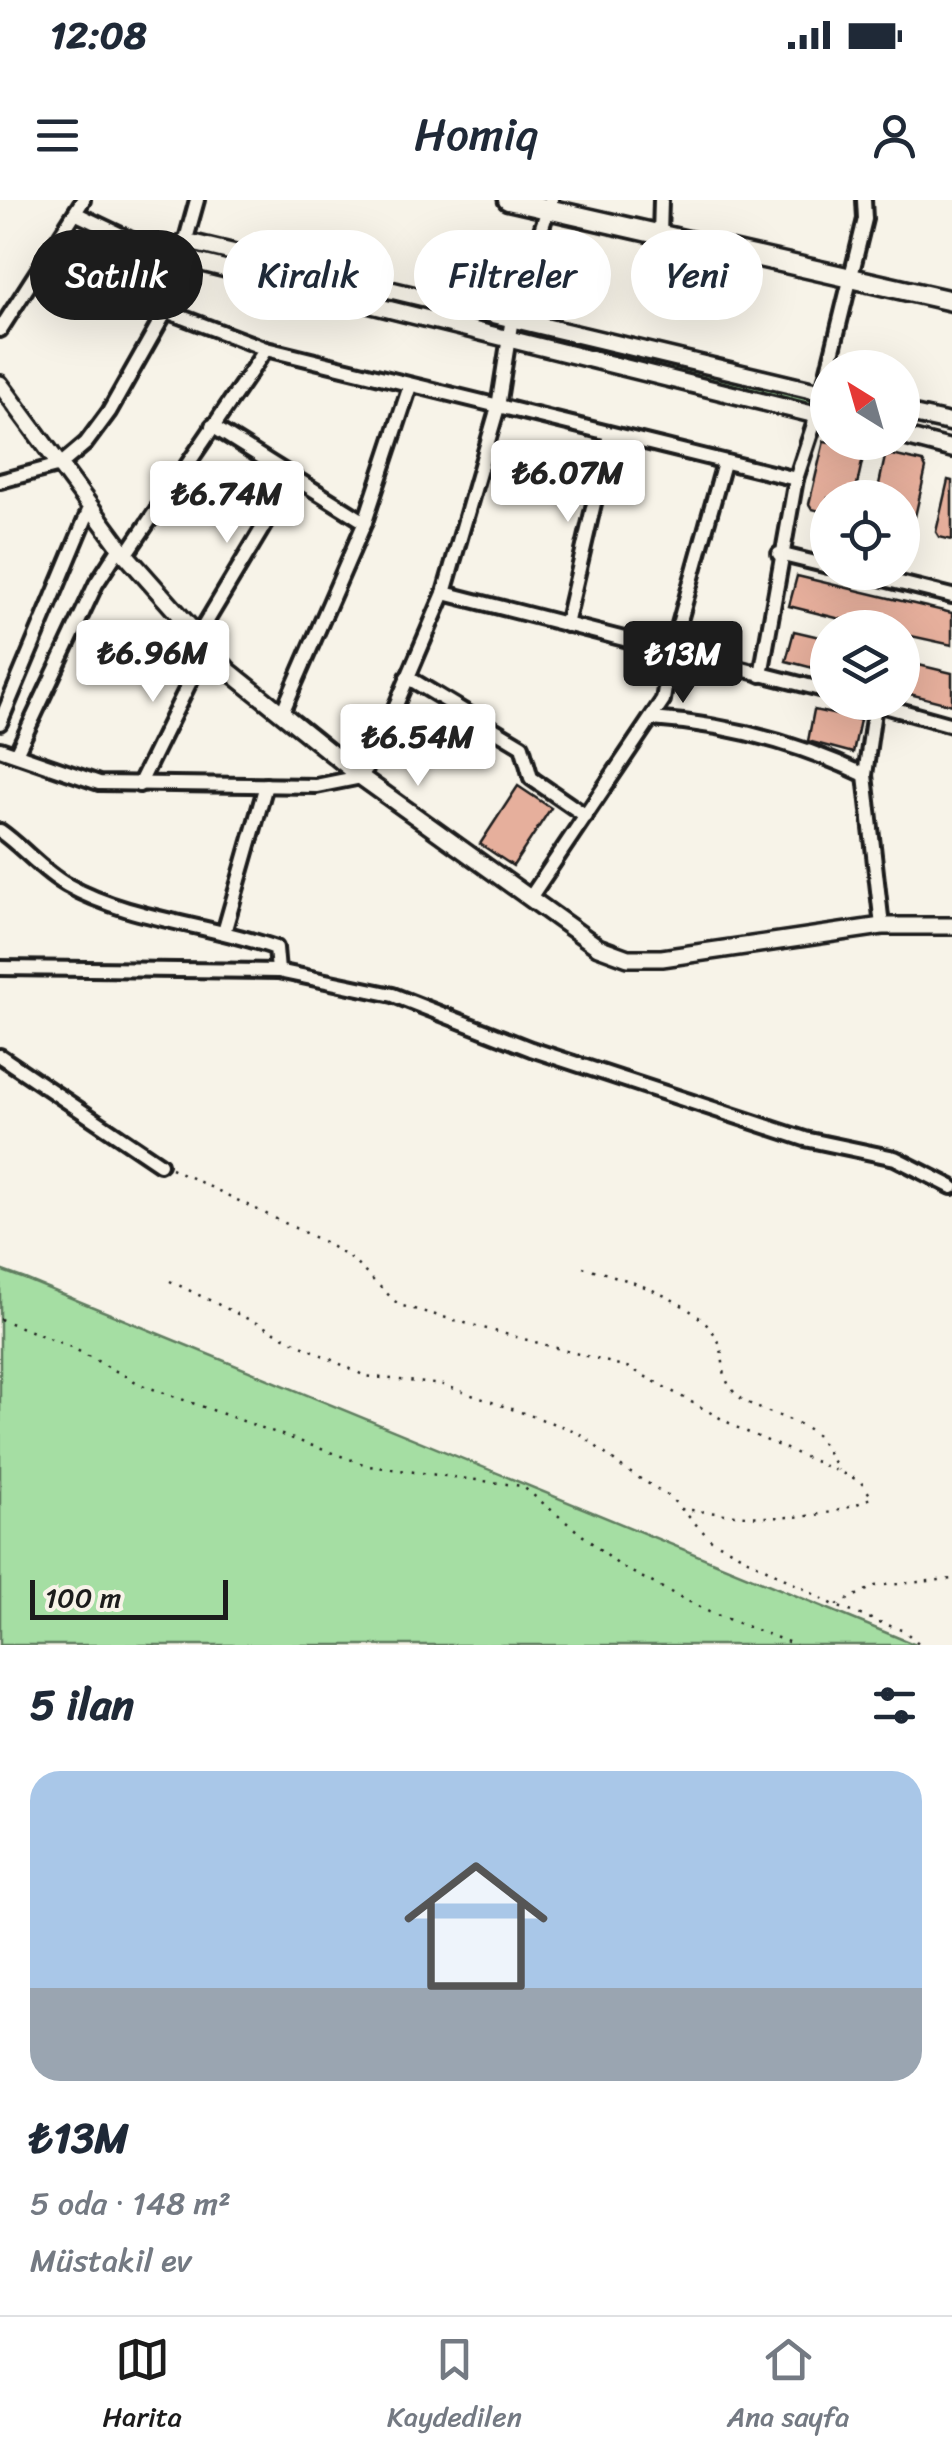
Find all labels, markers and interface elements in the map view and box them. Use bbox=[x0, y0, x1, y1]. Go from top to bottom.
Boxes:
text: 12:08 bbox=[50, 2, 147, 69]
text: Homiq bbox=[414, 95, 538, 175]
icon: menu bbox=[30, 108, 85, 163]
icon: person bbox=[867, 108, 922, 163]
chip: Satılık bbox=[30, 230, 203, 320]
chip: Kiralık bbox=[223, 230, 394, 320]
chip: Filtreler bbox=[414, 230, 611, 320]
chip: Yeni bbox=[631, 230, 763, 320]
north arrow bbox=[810, 350, 920, 460]
map controls bbox=[810, 350, 920, 720]
pin: ₺6.07M bbox=[487, 440, 649, 525]
text: ₺6.07M bbox=[513, 444, 623, 501]
pin: ₺6.74M bbox=[146, 461, 308, 546]
text: ₺6.74M bbox=[172, 465, 282, 522]
button: locate bbox=[810, 480, 920, 590]
button: layers bbox=[810, 610, 920, 720]
pin: ₺6.96M bbox=[72, 620, 234, 705]
pin: ₺13M bbox=[624, 621, 742, 706]
text: ₺6.96M bbox=[98, 624, 208, 681]
text: ₺13M bbox=[645, 625, 721, 682]
pin: ₺6.54M bbox=[337, 704, 499, 789]
text: ₺6.54M bbox=[362, 708, 474, 765]
text: 100 m bbox=[45, 1573, 121, 1622]
scale bar bbox=[30, 1575, 228, 1620]
text: 5 ilan bbox=[30, 1668, 134, 1742]
icon: filters bbox=[867, 1678, 922, 1733]
icon: home bbox=[386, 1836, 566, 2016]
text: ₺13M bbox=[30, 2101, 129, 2175]
text: 5 oda · 148 m² bbox=[30, 2175, 231, 2232]
text: Müstakil ev bbox=[30, 2232, 192, 2289]
tab: Harita bbox=[103, 2332, 182, 2441]
tab: Kaydedilen bbox=[387, 2332, 522, 2441]
tab: Ana sayfa bbox=[727, 2332, 849, 2441]

